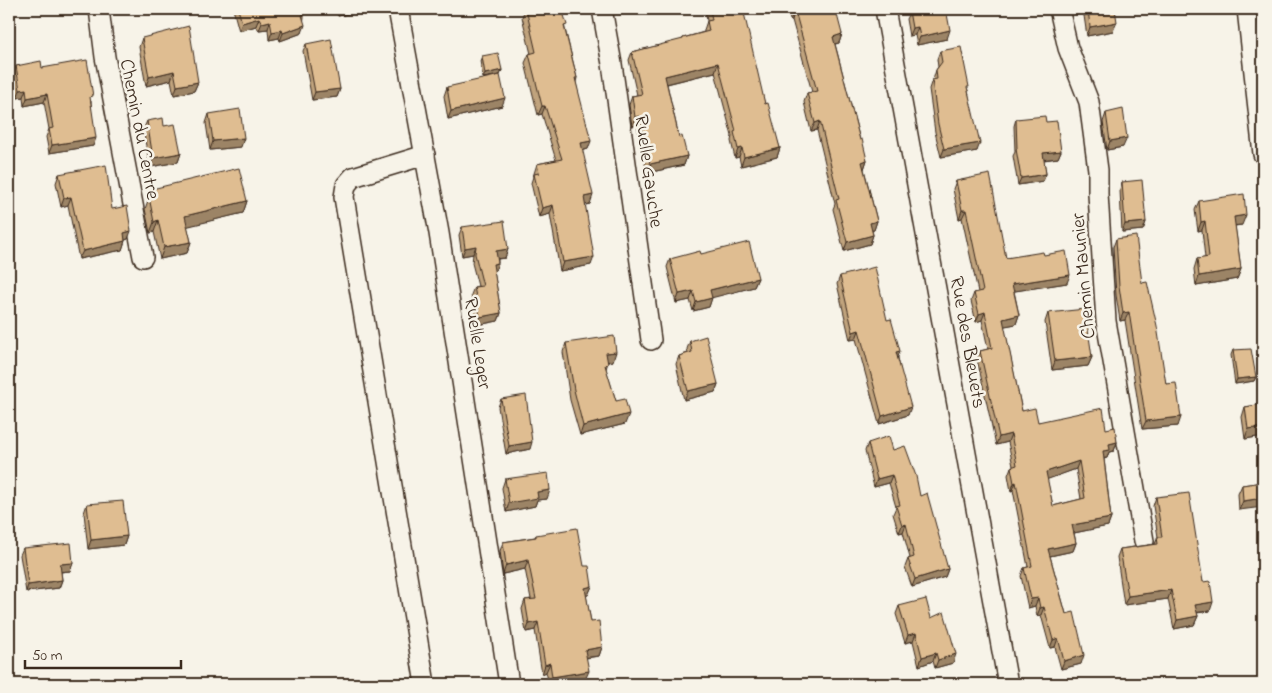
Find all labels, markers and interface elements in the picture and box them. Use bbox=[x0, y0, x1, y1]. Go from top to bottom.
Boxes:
street label: Chemin du Centre bbox=[111, 57, 166, 202]
street label: Ruelle Gauche bbox=[625, 113, 670, 230]
street label: Chemin Maunier bbox=[1064, 211, 1104, 340]
street label: Rue des Bleuets bbox=[941, 274, 992, 411]
street label: Ruelle Leger bbox=[454, 295, 498, 392]
scale bar bbox=[25, 638, 181, 670]
text: 50 m bbox=[32, 645, 63, 667]

